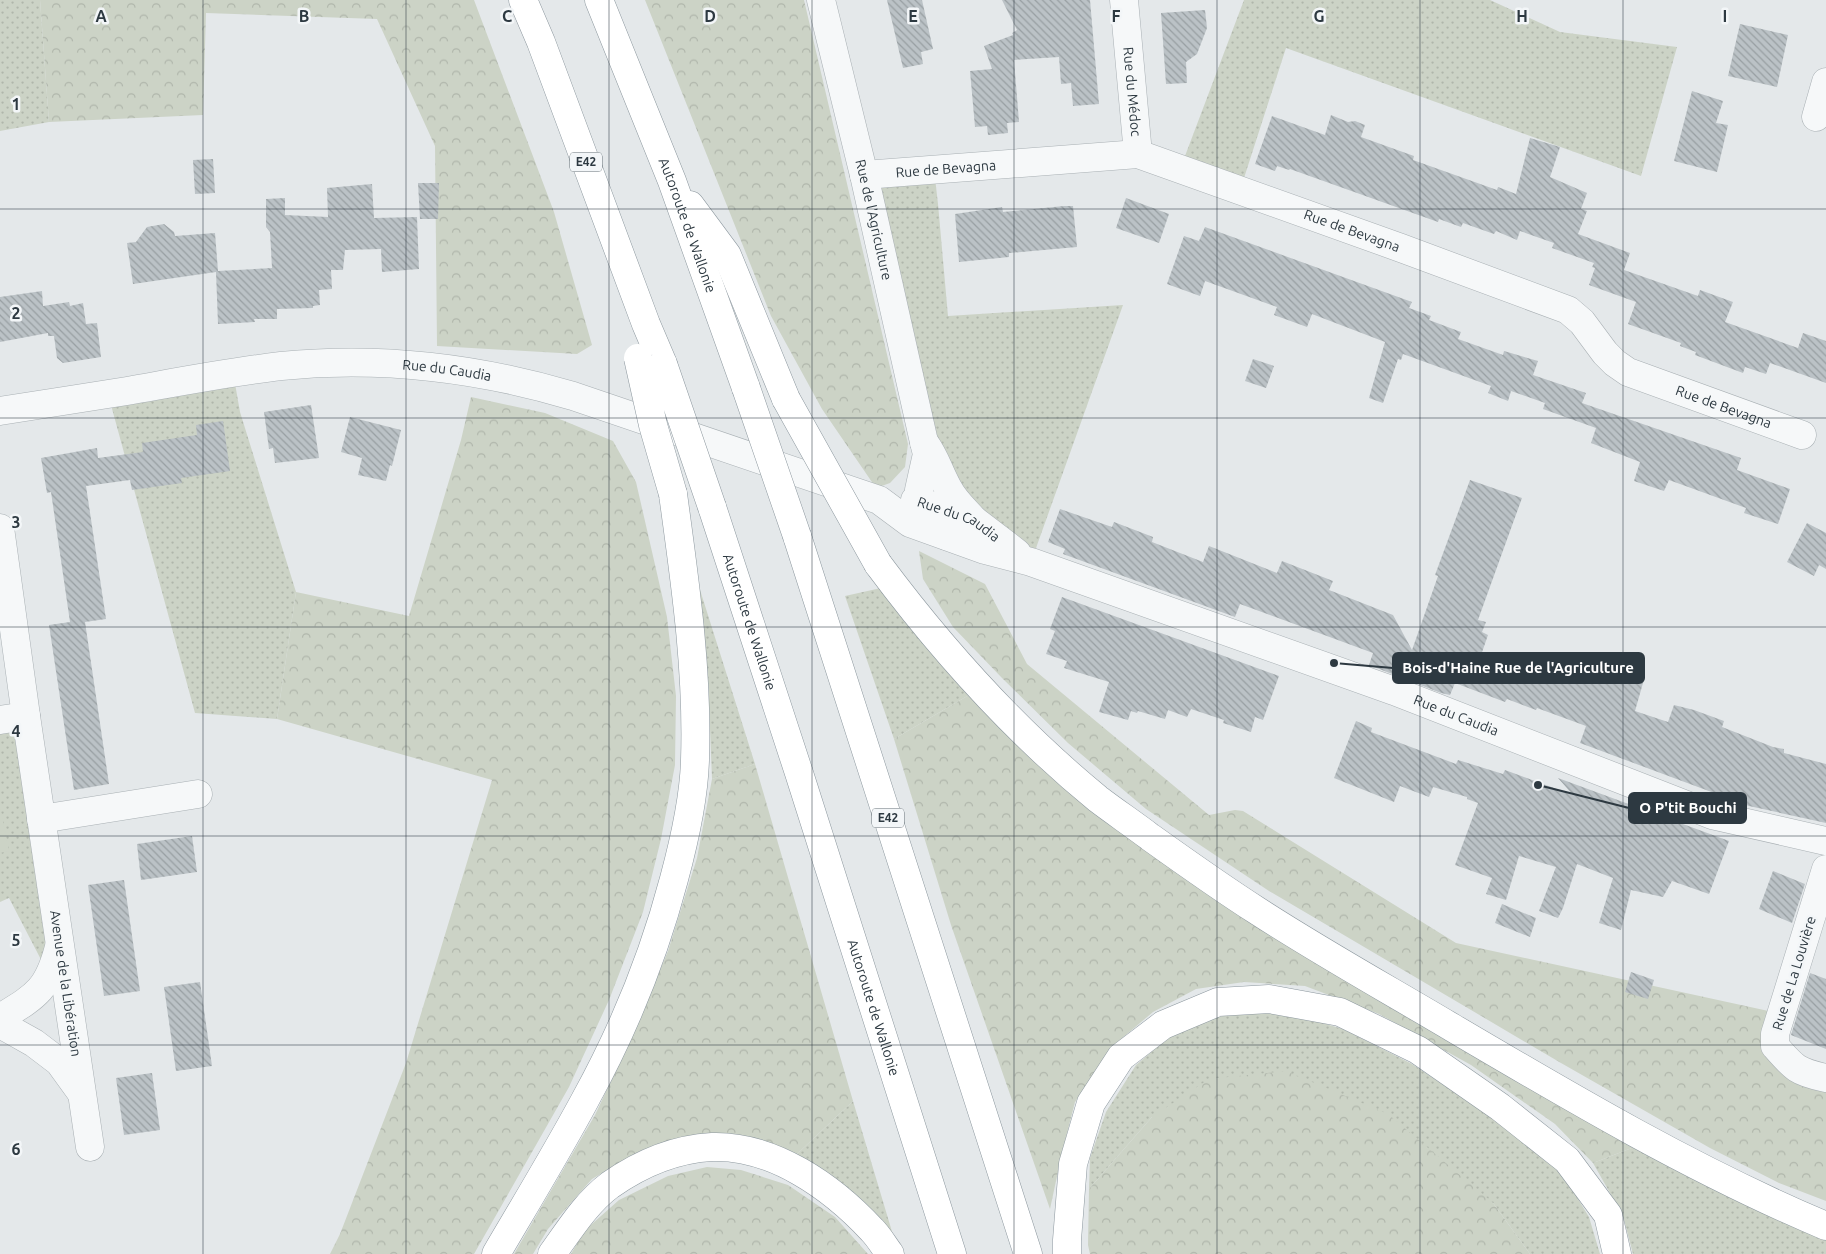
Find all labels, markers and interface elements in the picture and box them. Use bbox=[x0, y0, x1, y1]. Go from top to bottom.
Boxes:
text: A bbox=[95, 7, 107, 25]
text: B bbox=[299, 7, 309, 25]
text: C bbox=[502, 7, 512, 25]
text: D bbox=[704, 7, 716, 25]
text: E bbox=[908, 7, 918, 25]
text: F bbox=[1112, 7, 1121, 25]
text: G bbox=[1313, 7, 1325, 25]
text: H bbox=[1516, 7, 1528, 25]
text: I bbox=[1723, 7, 1727, 25]
street label: Rue du Médoc bbox=[1120, 46, 1144, 138]
text: 1 bbox=[11, 95, 21, 113]
road number: E42 bbox=[570, 152, 602, 172]
street label: Autoroute de Wallonie bbox=[655, 155, 719, 295]
street label: Rue de Bevagna bbox=[895, 157, 997, 181]
street label: Rue de l'Agriculture bbox=[852, 158, 895, 282]
street label: Rue de Bevagna bbox=[1302, 206, 1402, 255]
text: 2 bbox=[11, 304, 21, 322]
street label: Rue du Caudia bbox=[402, 356, 493, 384]
street label: Rue de Bevagna bbox=[1674, 382, 1774, 431]
street label: Rue du Caudia bbox=[915, 493, 1003, 545]
text: 3 bbox=[11, 513, 21, 531]
street label: Autoroute de Wallonie bbox=[720, 552, 779, 692]
callout: Bois-d'Haine Rue de l'Agriculture bbox=[1393, 653, 1644, 683]
text: Bois-d'Haine Rue de l'Agriculture bbox=[1402, 659, 1634, 676]
street label: Rue du Caudia bbox=[1411, 691, 1501, 739]
text: 4 bbox=[11, 722, 21, 740]
callout: O P'tit Bouchi bbox=[1629, 793, 1746, 823]
text: O P'tit Bouchi bbox=[1639, 799, 1737, 816]
road number: E42 bbox=[872, 808, 904, 828]
street label: Avenue de la Libération bbox=[47, 909, 84, 1058]
street label: Rue de La Louvière bbox=[1769, 914, 1819, 1032]
text: 5 bbox=[11, 931, 21, 949]
street label: Autoroute de Wallonie bbox=[844, 937, 903, 1078]
text: 6 bbox=[11, 1140, 21, 1158]

